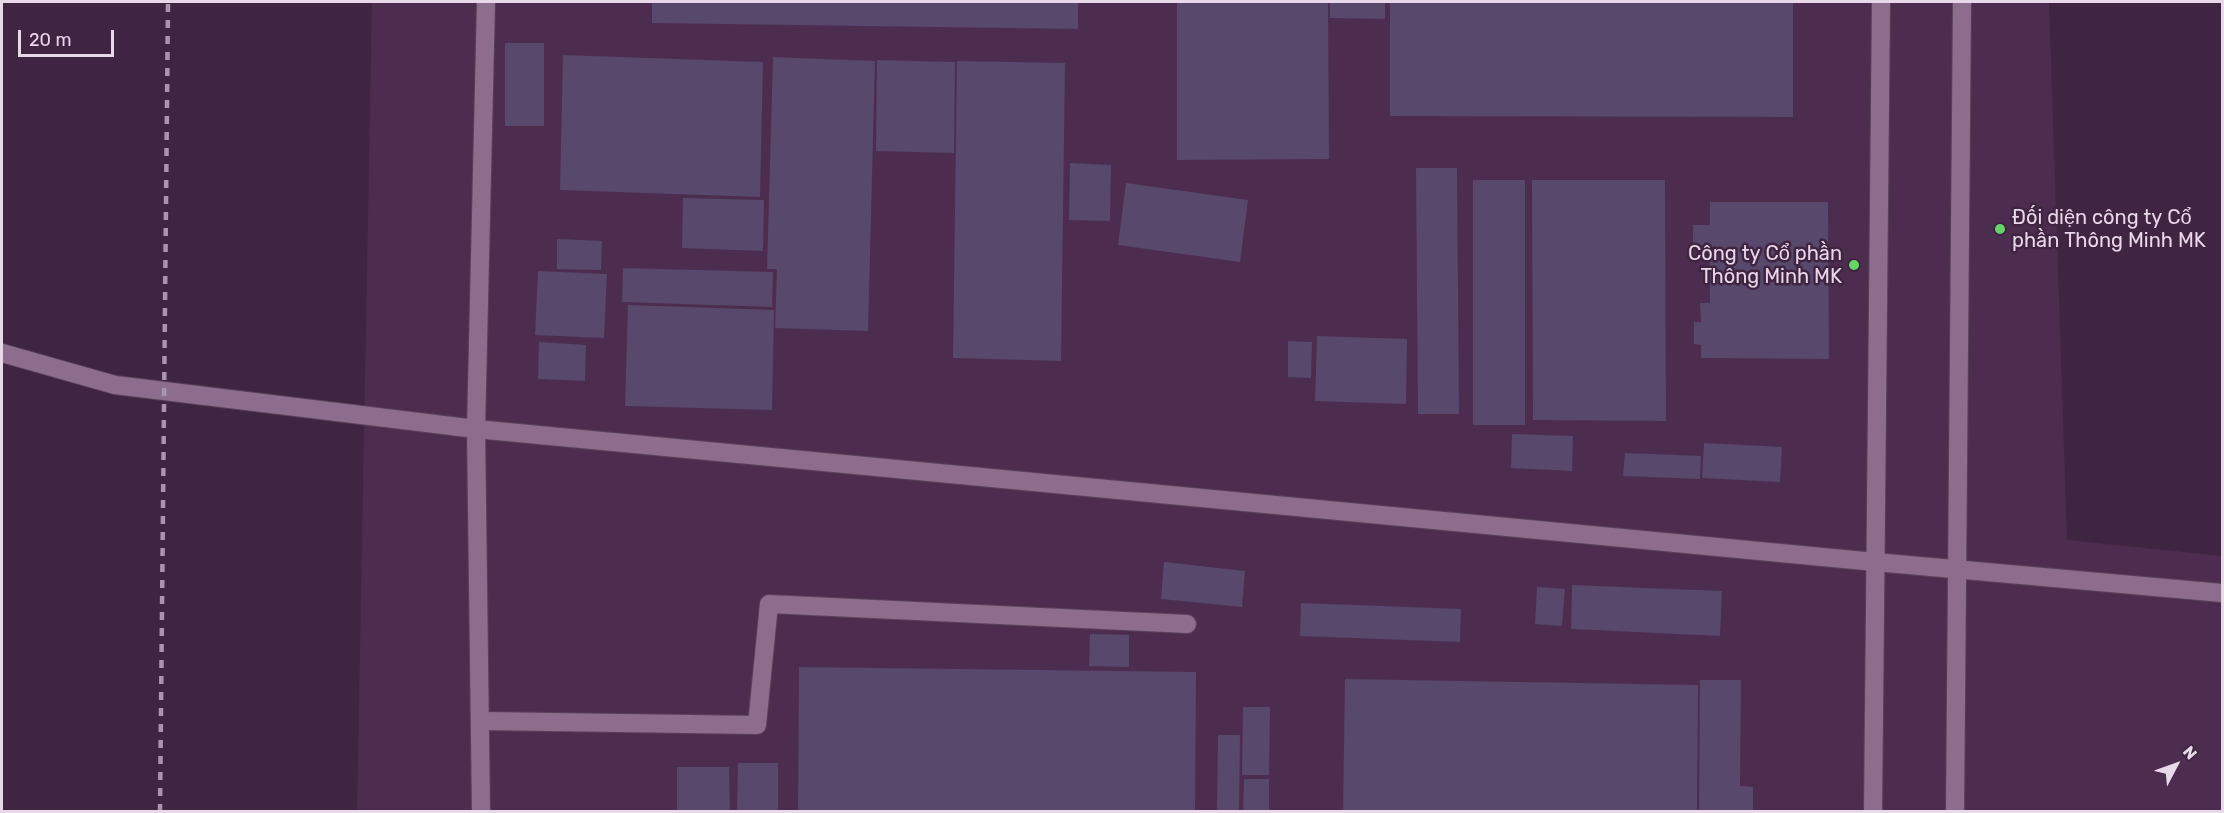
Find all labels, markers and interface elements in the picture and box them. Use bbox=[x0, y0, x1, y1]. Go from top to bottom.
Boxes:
scale bar bbox=[21, 18, 117, 56]
text: 20 m bbox=[29, 29, 71, 51]
place label: Đối diện công ty Cổ phần Thông Minh MK bbox=[2012, 206, 2206, 253]
marker: Đối diện công ty Cổ phần Thông Minh MK bbox=[1993, 222, 2007, 236]
place label: Công ty Cổ phần Thông Minh MK bbox=[1688, 242, 1842, 289]
marker: Công ty Cổ phần Thông Minh MK bbox=[1847, 258, 1861, 272]
north arrow bbox=[2146, 735, 2206, 795]
text: N bbox=[2179, 742, 2201, 763]

